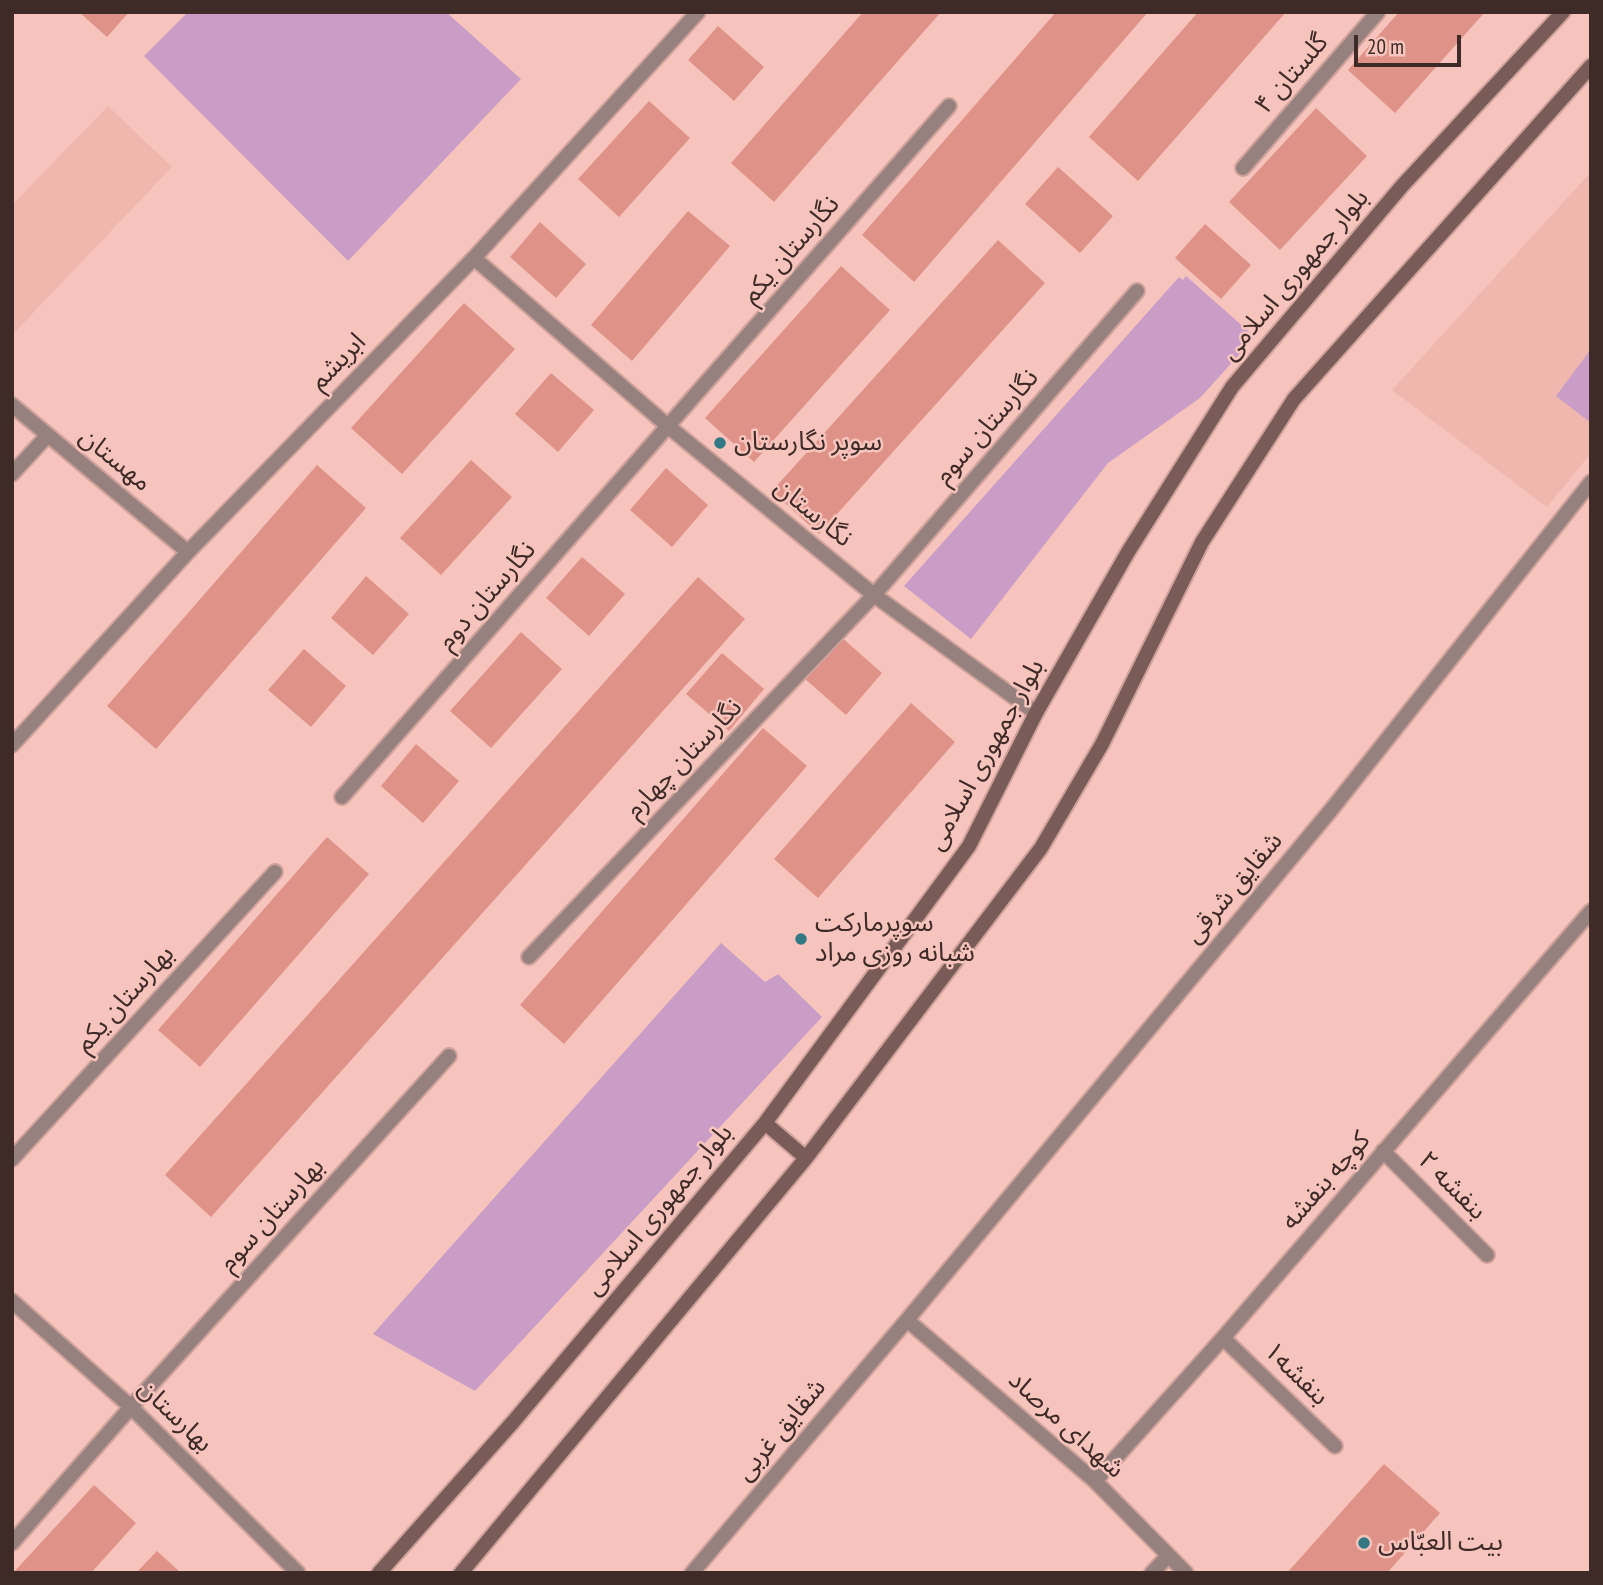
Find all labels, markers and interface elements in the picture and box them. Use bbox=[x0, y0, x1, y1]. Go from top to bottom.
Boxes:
scale bar bbox=[1358, 21, 1465, 65]
street label: گلستان ۴ bbox=[1249, 28, 1335, 120]
text: 20 m bbox=[1367, 33, 1404, 60]
street label: بلوار جمهوری اسلامی bbox=[1214, 183, 1376, 367]
street label: نگارستان یکم bbox=[736, 190, 846, 310]
street label: ابریشم bbox=[303, 327, 373, 397]
street label: نگارستان سوم bbox=[928, 363, 1046, 491]
street label: مهستان bbox=[73, 421, 157, 499]
place label: سوپر نگارستان bbox=[734, 427, 882, 459]
marker: سوپر نگارستان bbox=[712, 435, 728, 451]
street label: نگارستان bbox=[767, 472, 859, 554]
street label: نگارستان دوم bbox=[431, 535, 543, 657]
street label: بلوار جمهوری اسلامی bbox=[921, 654, 1051, 856]
street label: نگارستان چهارم bbox=[619, 693, 749, 825]
street label: شقایق شرقی bbox=[1178, 826, 1290, 950]
place label: سوپرمارکت شبانه روزی مراد bbox=[815, 908, 975, 970]
marker: سوپرمارکت شبانه روزی مراد bbox=[793, 931, 809, 947]
street label: بهارستان یکم bbox=[69, 939, 181, 1059]
street label: بلوار جمهوری اسلامی bbox=[578, 1118, 740, 1302]
street label: کوچه بنفشه bbox=[1275, 1125, 1377, 1237]
street label: بنفشه ۲ bbox=[1411, 1145, 1493, 1227]
street label: بهارستان سوم bbox=[213, 1152, 331, 1278]
street label: بنفشه۱ bbox=[1257, 1336, 1335, 1412]
street label: شهدای مرصاد bbox=[1002, 1365, 1130, 1485]
street label: بهارستان bbox=[131, 1373, 219, 1459]
street label: شقایق غربی bbox=[729, 1373, 833, 1487]
place label: بیت العبّاس bbox=[1378, 1527, 1503, 1559]
marker: بیت العبّاس bbox=[1356, 1535, 1372, 1551]

